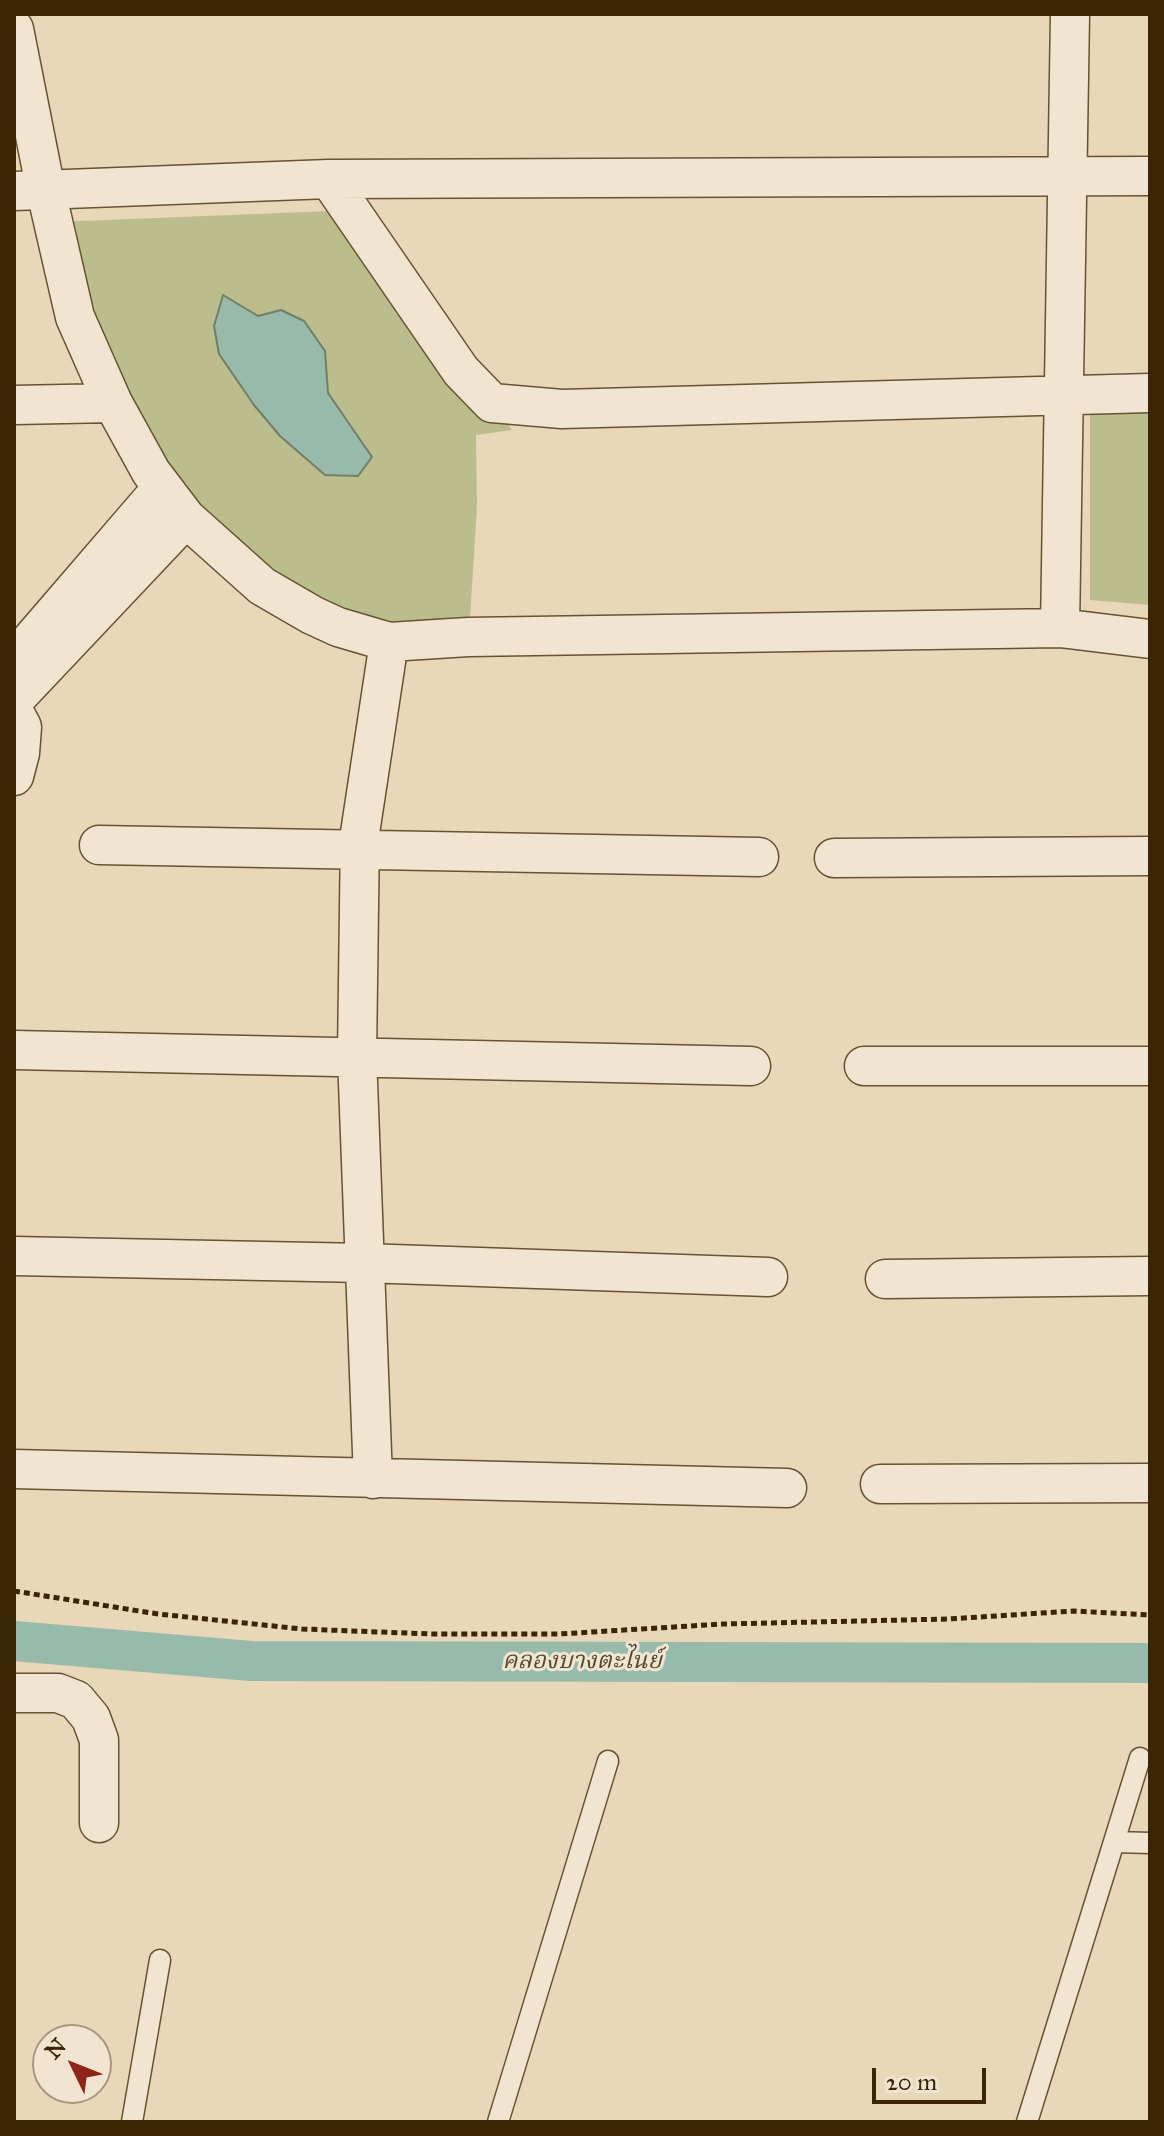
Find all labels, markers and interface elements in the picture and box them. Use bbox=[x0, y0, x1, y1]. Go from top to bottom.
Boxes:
water label: คลองบางตะไนย์ bbox=[502, 1648, 662, 1676]
north arrow bbox=[32, 2024, 112, 2104]
text: N bbox=[39, 2033, 72, 2065]
scale bar bbox=[876, 2052, 990, 2102]
text: 20 m bbox=[886, 2067, 937, 2097]

